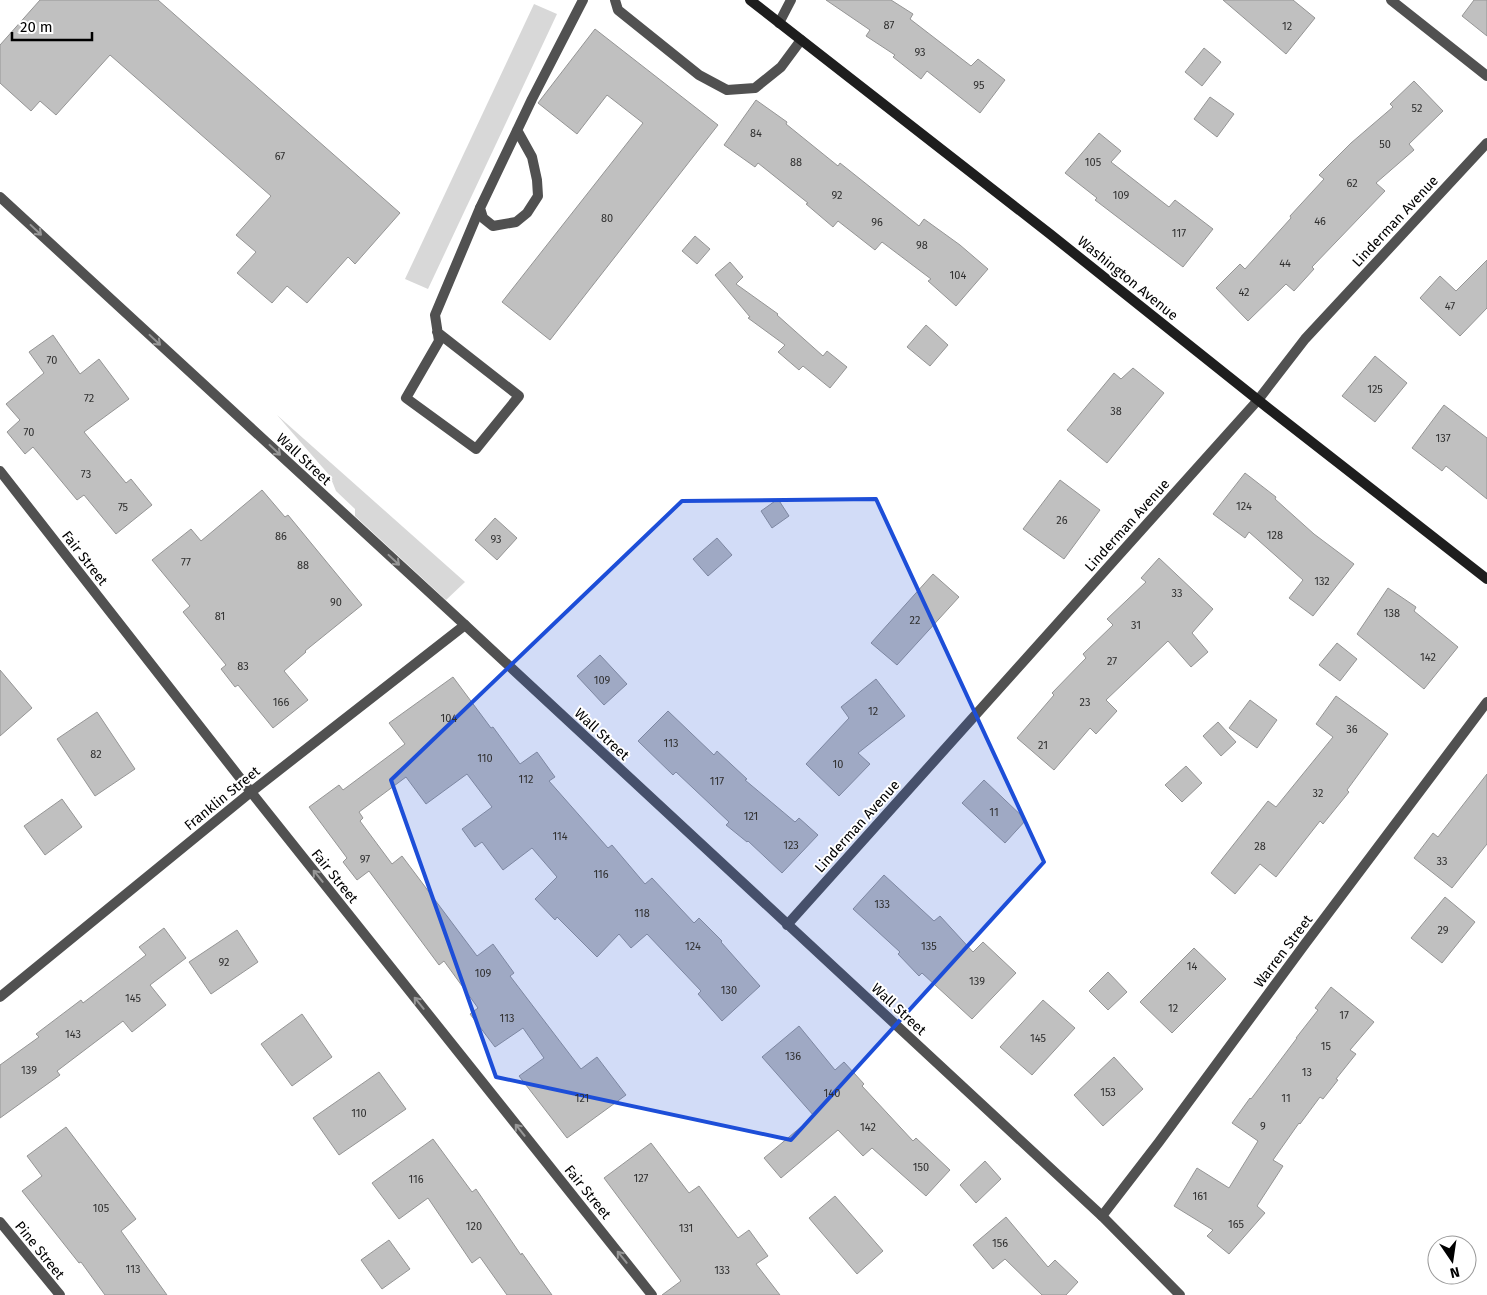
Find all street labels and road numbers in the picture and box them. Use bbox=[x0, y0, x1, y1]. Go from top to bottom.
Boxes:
street label: Linderman Avenue bbox=[1349, 172, 1442, 270]
street label: Washington Avenue bbox=[1074, 233, 1181, 324]
street label: Wall Street bbox=[273, 430, 335, 490]
street label: Linderman Avenue bbox=[1081, 476, 1173, 575]
street label: Fair Street bbox=[58, 528, 112, 590]
street label: Wall Street bbox=[571, 705, 633, 765]
street label: Franklin Street bbox=[181, 762, 264, 834]
street label: Linderman Avenue bbox=[811, 777, 903, 876]
street label: Fair Street bbox=[308, 846, 362, 908]
street label: Warren Street bbox=[1251, 911, 1317, 991]
street label: Wall Street bbox=[868, 980, 930, 1040]
street label: Fair Street bbox=[561, 1162, 615, 1224]
street label: Pine Street bbox=[11, 1218, 69, 1283]

